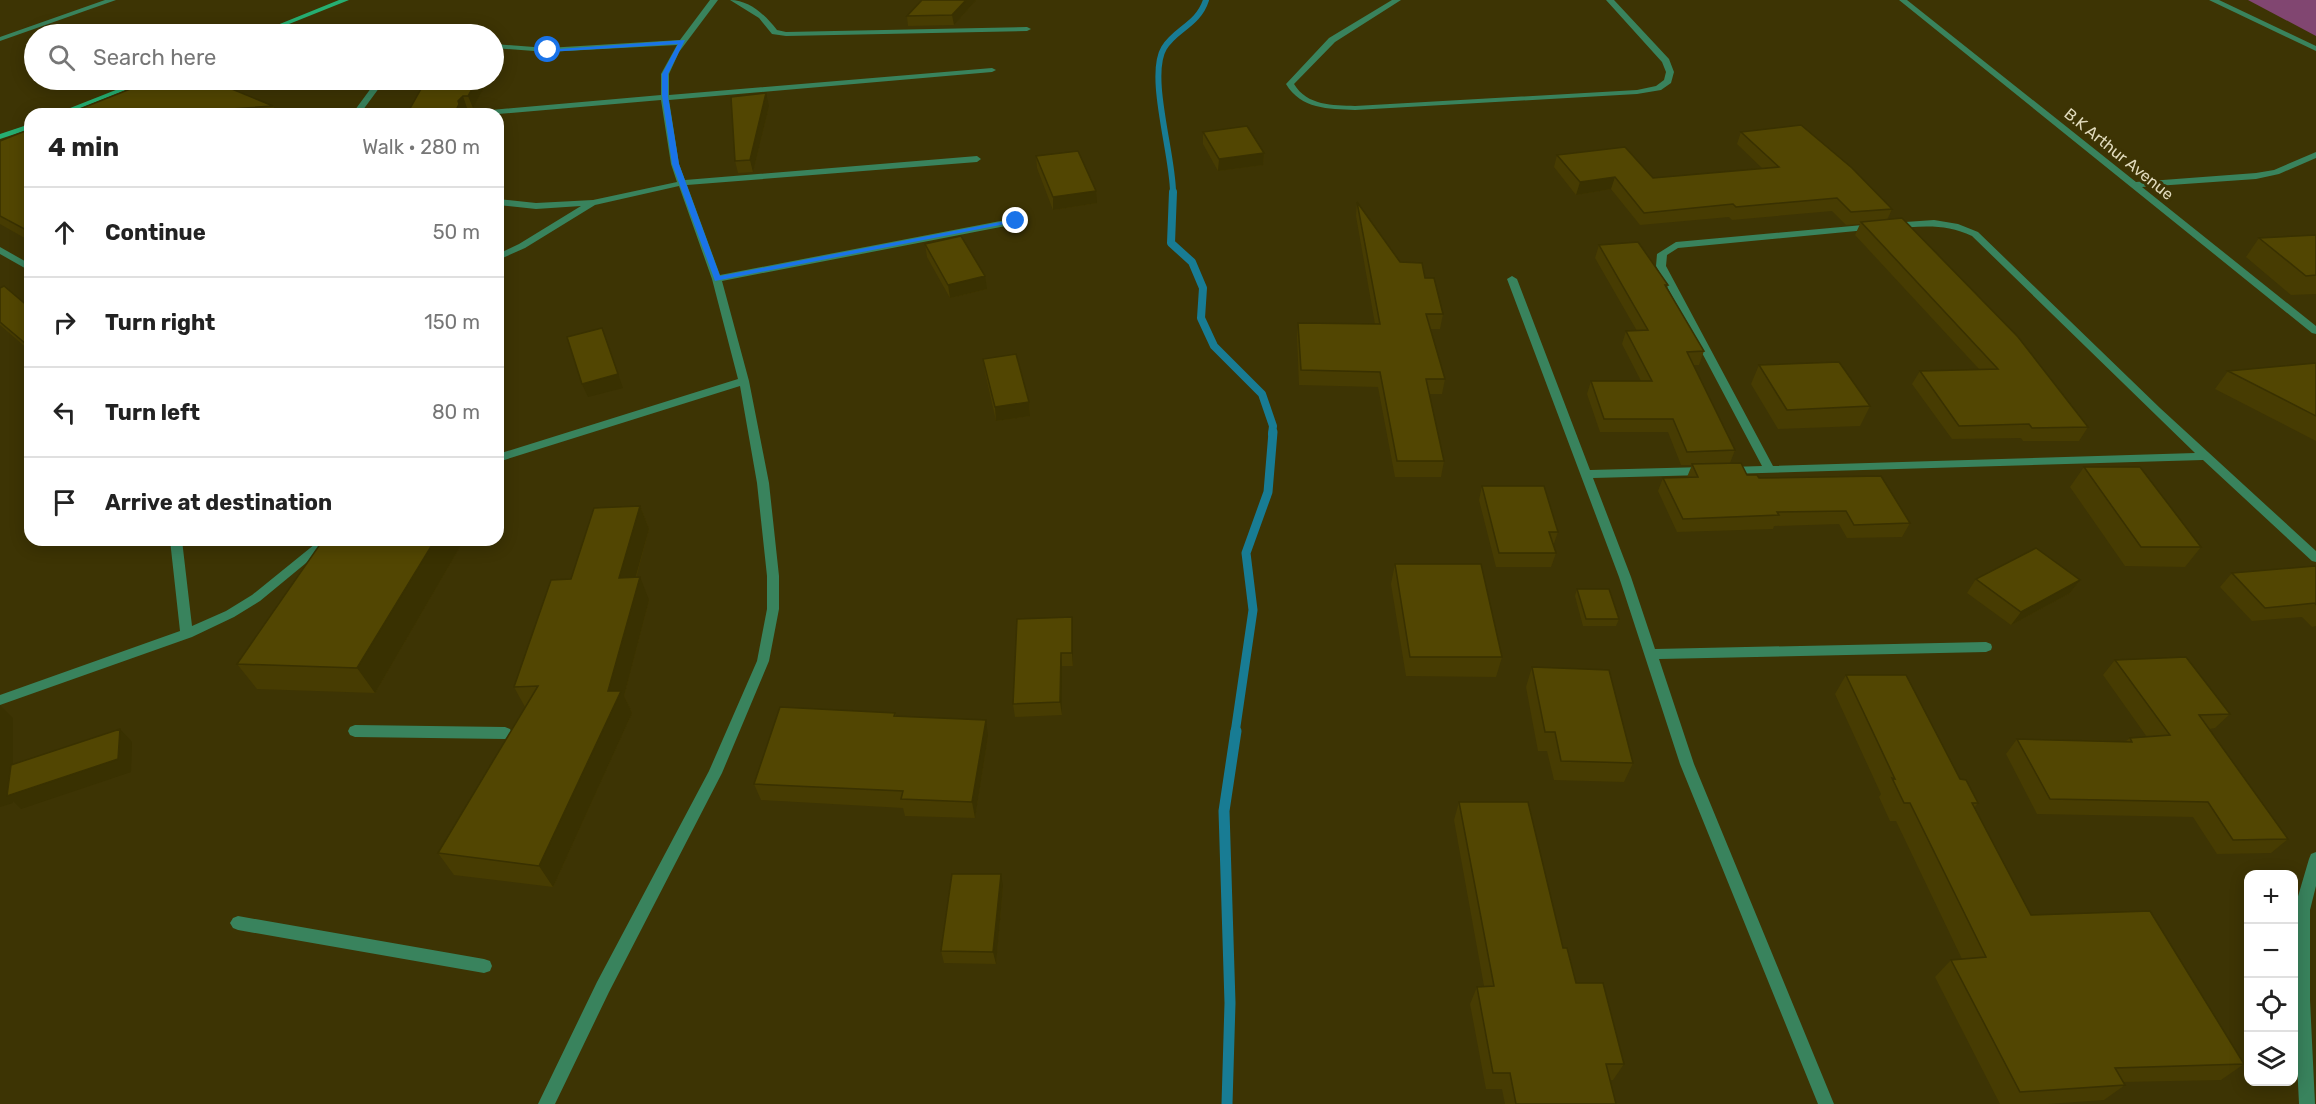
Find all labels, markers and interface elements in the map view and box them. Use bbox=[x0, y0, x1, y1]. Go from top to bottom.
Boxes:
search box bbox=[24, 24, 504, 90]
route start bbox=[534, 36, 560, 62]
icon: search bbox=[45, 41, 78, 74]
text: Search here bbox=[93, 44, 216, 71]
street label: B.K Arthur Avenue bbox=[2061, 104, 2177, 204]
text: 4 min bbox=[48, 132, 119, 163]
text: Walk · 280 m bbox=[362, 135, 480, 159]
route end bbox=[1002, 207, 1028, 233]
icon: ahead bbox=[48, 216, 81, 249]
text: Continue bbox=[105, 219, 206, 246]
text: 50 m bbox=[433, 220, 480, 244]
icon: right bbox=[48, 306, 81, 339]
text: Turn right bbox=[105, 309, 215, 336]
text: 150 m bbox=[424, 310, 480, 334]
icon: left bbox=[48, 396, 81, 429]
text: Turn left bbox=[105, 399, 200, 426]
text: 80 m bbox=[432, 400, 480, 424]
icon: arrive bbox=[48, 486, 81, 519]
text: Arrive at destination bbox=[105, 489, 332, 516]
map controls bbox=[2244, 870, 2298, 1086]
button: + bbox=[2244, 870, 2298, 924]
button: − bbox=[2244, 924, 2298, 978]
button: locate bbox=[2244, 978, 2298, 1032]
button: layers bbox=[2244, 1032, 2298, 1086]

